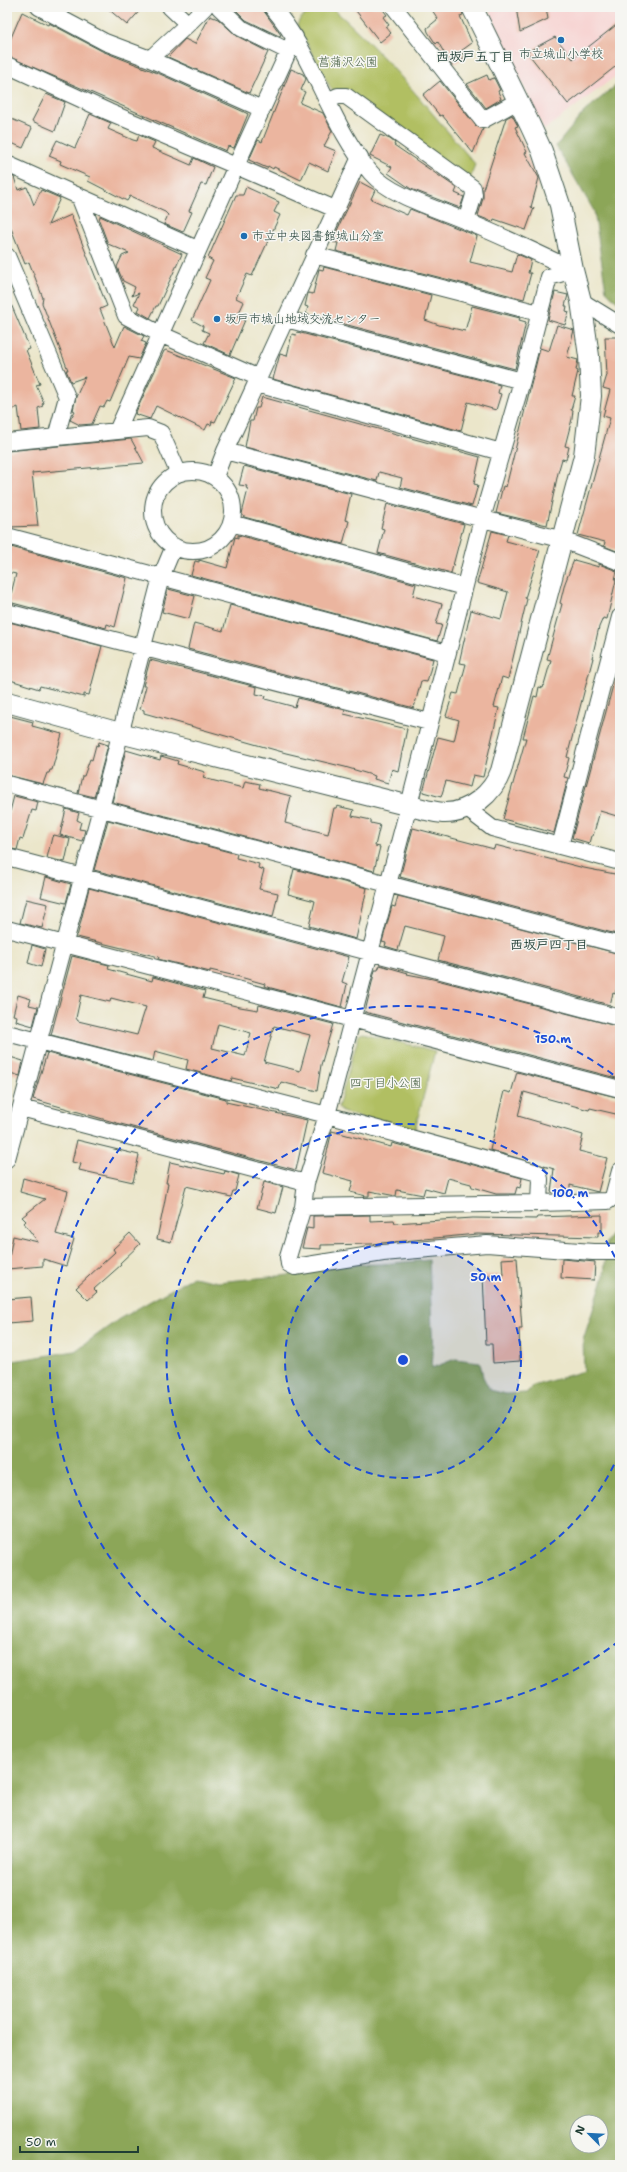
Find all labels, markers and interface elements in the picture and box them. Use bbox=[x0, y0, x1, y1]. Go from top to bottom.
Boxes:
marker: 市立城山小学校 bbox=[556, 35, 566, 45]
place label: 市立城山小学校 bbox=[519, 46, 603, 62]
district label: 西坂戸五丁目 bbox=[436, 48, 514, 65]
park label: 菖蒲沢公園 bbox=[318, 54, 378, 70]
place label: 市立中央図書館城山分室 bbox=[252, 228, 384, 244]
marker: 市立中央図書館城山分室 bbox=[239, 231, 249, 241]
place label: 坂戸市城山地域交流センター bbox=[225, 311, 381, 327]
marker: 坂戸市城山地域交流センター bbox=[212, 314, 222, 324]
district label: 西坂戸四丁目 bbox=[510, 936, 588, 953]
text: 150 m bbox=[535, 1031, 571, 1047]
park label: 四丁目小公園 bbox=[350, 1075, 422, 1091]
text: 100 m bbox=[552, 1185, 589, 1201]
text: 50 m bbox=[471, 1269, 502, 1285]
centre of rings bbox=[396, 1353, 410, 1367]
north arrow bbox=[569, 2114, 609, 2154]
text: N bbox=[572, 2123, 589, 2137]
scale bar bbox=[20, 2128, 138, 2154]
text: 50 m bbox=[26, 2134, 56, 2150]

